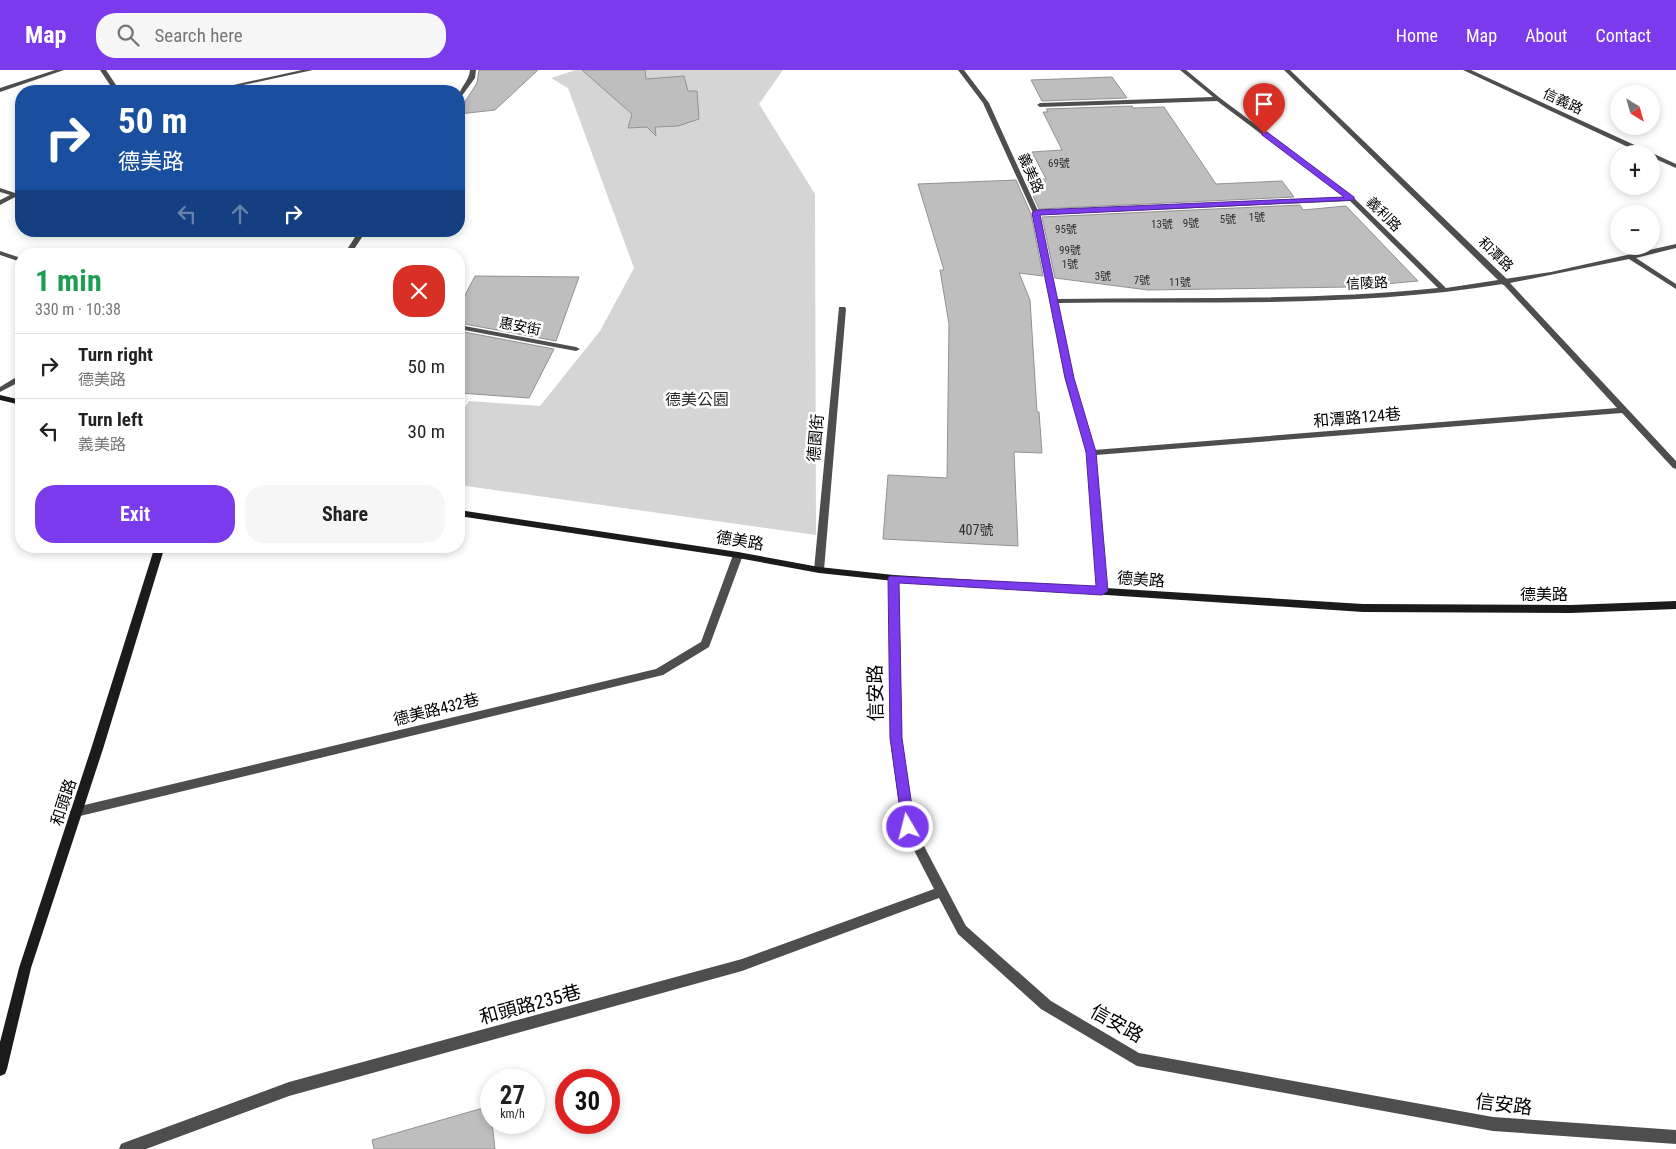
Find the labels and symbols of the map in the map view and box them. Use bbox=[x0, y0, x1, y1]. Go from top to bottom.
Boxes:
pin bbox=[1243, 83, 1285, 134]
street label: 信義路 bbox=[1541, 85, 1585, 117]
north arrow bbox=[1610, 85, 1660, 135]
street label: 義美路 bbox=[1015, 151, 1047, 195]
house number: 69號 bbox=[1048, 157, 1070, 170]
street label: 義利路 bbox=[1363, 193, 1405, 235]
house number: 1號 bbox=[1249, 211, 1265, 224]
house number: 5號 bbox=[1220, 213, 1236, 226]
house number: 9號 bbox=[1183, 217, 1199, 230]
house number: 13號 bbox=[1151, 218, 1173, 231]
house number: 95號 bbox=[1055, 223, 1077, 236]
street label: 和潭路 bbox=[1475, 234, 1517, 274]
house number: 99號 bbox=[1059, 244, 1081, 257]
house number: 1號 bbox=[1062, 258, 1078, 271]
house number: 3號 bbox=[1095, 270, 1111, 283]
house number: 7號 bbox=[1134, 274, 1150, 287]
street label: 信陵路 bbox=[1346, 274, 1388, 292]
house number: 11號 bbox=[1169, 276, 1191, 289]
street label: 惠安街 bbox=[498, 314, 542, 338]
park label: 德美公園 bbox=[665, 390, 729, 409]
street label: 和潭路124巷 bbox=[1313, 404, 1402, 431]
street label: 德園街 bbox=[804, 413, 827, 463]
house number: 407號 bbox=[959, 522, 993, 538]
street label: 德美路 bbox=[715, 527, 765, 554]
street label: 德美路 bbox=[1116, 568, 1166, 591]
street label: 德美路 bbox=[1520, 585, 1568, 604]
street label: 信安路 bbox=[864, 664, 887, 722]
street label: 德美路432巷 bbox=[391, 690, 481, 729]
street label: 和頭路 bbox=[47, 776, 80, 828]
position arrow bbox=[881, 800, 933, 852]
street label: 和頭路235巷 bbox=[477, 980, 583, 1029]
street label: 信安路 bbox=[1086, 1000, 1147, 1047]
speed limit sign: 30 bbox=[555, 1069, 620, 1134]
street label: 信安路 bbox=[1474, 1090, 1534, 1119]

